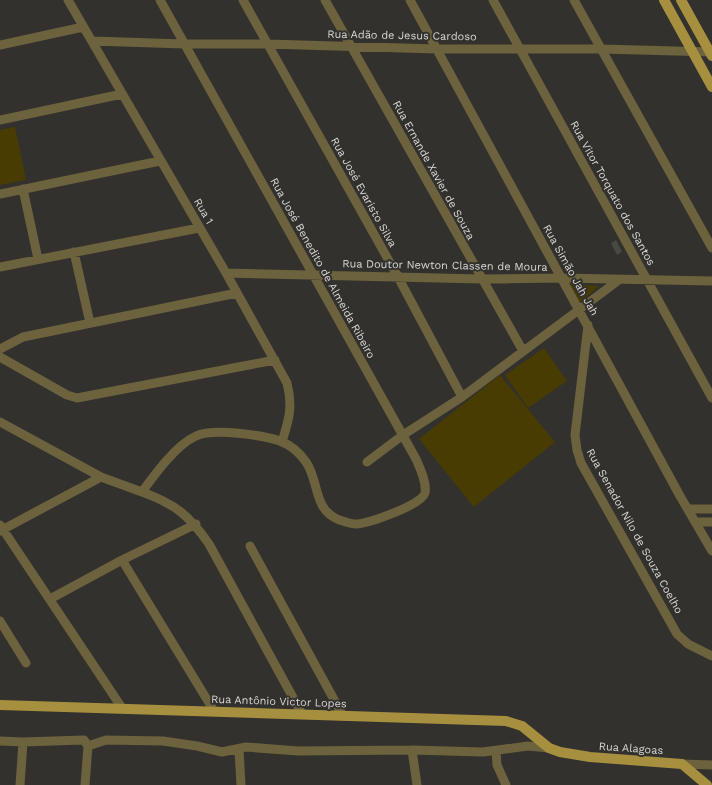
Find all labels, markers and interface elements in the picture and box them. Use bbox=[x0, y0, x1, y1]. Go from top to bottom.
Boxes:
street label: Rua Adão de Jesus Cardoso bbox=[327, 28, 477, 43]
street label: Rua Ernande Xavier de Souza bbox=[390, 98, 477, 242]
street label: Rua Vitor Torquato dos Santos bbox=[567, 119, 658, 268]
street label: Rua José Evaristo Silva bbox=[328, 135, 399, 249]
street label: Rua José Benedito de Almeida Ribeiro bbox=[267, 176, 378, 361]
street label: Rua 1 bbox=[191, 196, 216, 227]
street label: Rua Simão Jah Jah bbox=[540, 222, 601, 318]
street label: Rua Doutor Newton Classen de Moura bbox=[342, 257, 548, 274]
street label: Rua Senador Nilo de Souza Coelho bbox=[584, 446, 685, 616]
street label: Rua Antônio Victor Lopes bbox=[211, 693, 347, 710]
street label: Rua Alagoas bbox=[598, 740, 664, 757]

